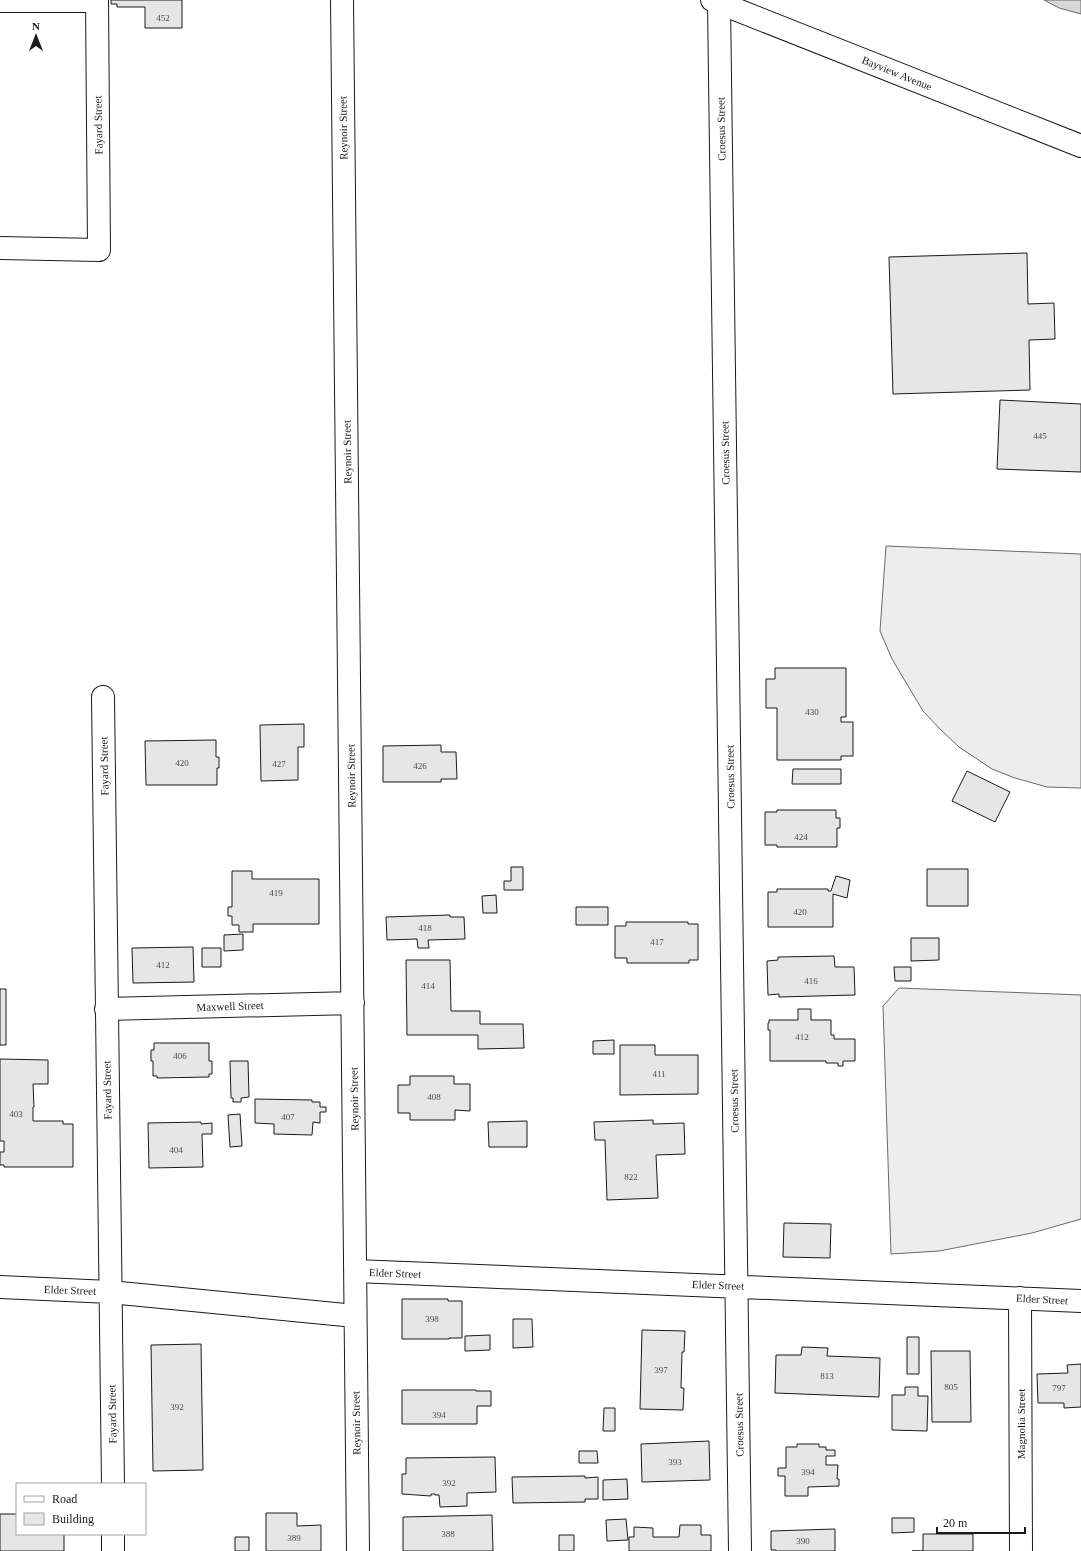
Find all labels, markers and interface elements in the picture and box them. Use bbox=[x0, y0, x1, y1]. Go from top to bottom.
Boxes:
house number: 452 bbox=[156, 13, 170, 23]
north arrow bbox=[16, 16, 56, 56]
text: N bbox=[32, 20, 40, 32]
street label: Bayview Avenue bbox=[860, 53, 934, 93]
street label: Fayard Street bbox=[91, 95, 105, 155]
street label: Reynoir Street bbox=[336, 96, 350, 160]
street label: Croesus Street bbox=[714, 97, 728, 161]
street label: Reynoir Street bbox=[340, 420, 354, 484]
street label: Croesus Street bbox=[718, 421, 732, 485]
house number: 445 bbox=[1033, 431, 1047, 441]
house number: 430 bbox=[805, 707, 819, 717]
street label: Fayard Street bbox=[97, 736, 111, 796]
street label: Reynoir Street bbox=[344, 744, 358, 808]
street label: Croesus Street bbox=[723, 745, 737, 809]
house number: 420 bbox=[175, 758, 189, 768]
house number: 427 bbox=[272, 759, 286, 769]
house number: 426 bbox=[413, 761, 427, 771]
house number: 424 bbox=[794, 832, 808, 842]
house number: 419 bbox=[269, 888, 283, 898]
house number: 420 bbox=[793, 907, 807, 917]
house number: 418 bbox=[418, 923, 432, 933]
house number: 417 bbox=[650, 937, 664, 947]
house number: 412 bbox=[156, 960, 170, 970]
house number: 416 bbox=[804, 976, 818, 986]
house number: 414 bbox=[421, 981, 435, 991]
street label: Maxwell Street bbox=[196, 999, 264, 1013]
house number: 412 bbox=[795, 1032, 809, 1042]
house number: 406 bbox=[173, 1051, 187, 1061]
street label: Fayard Street bbox=[100, 1060, 114, 1120]
street label: Reynoir Street bbox=[347, 1067, 361, 1131]
house number: 411 bbox=[652, 1069, 666, 1079]
street label: Croesus Street bbox=[727, 1069, 741, 1133]
house number: 408 bbox=[427, 1092, 441, 1102]
house number: 403 bbox=[9, 1109, 23, 1119]
house number: 407 bbox=[281, 1112, 295, 1122]
house number: 404 bbox=[169, 1145, 183, 1155]
house number: 822 bbox=[624, 1172, 638, 1182]
street label: Elder Street bbox=[369, 1266, 421, 1280]
street label: Elder Street bbox=[692, 1278, 744, 1292]
street label: Elder Street bbox=[44, 1283, 96, 1297]
street label: Elder Street bbox=[1016, 1292, 1068, 1306]
house number: 398 bbox=[425, 1314, 439, 1324]
house number: 397 bbox=[654, 1365, 668, 1375]
house number: 813 bbox=[820, 1371, 834, 1381]
house number: 805 bbox=[944, 1382, 958, 1392]
house number: 797 bbox=[1052, 1383, 1066, 1393]
street label: Fayard Street bbox=[105, 1384, 119, 1444]
street label: Magnolia Street bbox=[1015, 1389, 1027, 1459]
street label: Reynoir Street bbox=[349, 1391, 363, 1455]
street label: Croesus Street bbox=[732, 1393, 746, 1457]
house number: 392 bbox=[170, 1402, 184, 1412]
house number: 394 bbox=[432, 1410, 446, 1420]
house number: 393 bbox=[668, 1457, 682, 1467]
house number: 394 bbox=[801, 1467, 815, 1477]
house number: 392 bbox=[442, 1478, 456, 1488]
legend bbox=[16, 1483, 146, 1535]
text: Road bbox=[52, 1492, 77, 1506]
scale bar bbox=[937, 1509, 1025, 1535]
text: Building bbox=[52, 1512, 94, 1526]
text: 20 m bbox=[943, 1516, 968, 1530]
house number: 388 bbox=[441, 1529, 455, 1539]
house number: 389 bbox=[287, 1533, 301, 1543]
house number: 390 bbox=[796, 1536, 810, 1546]

